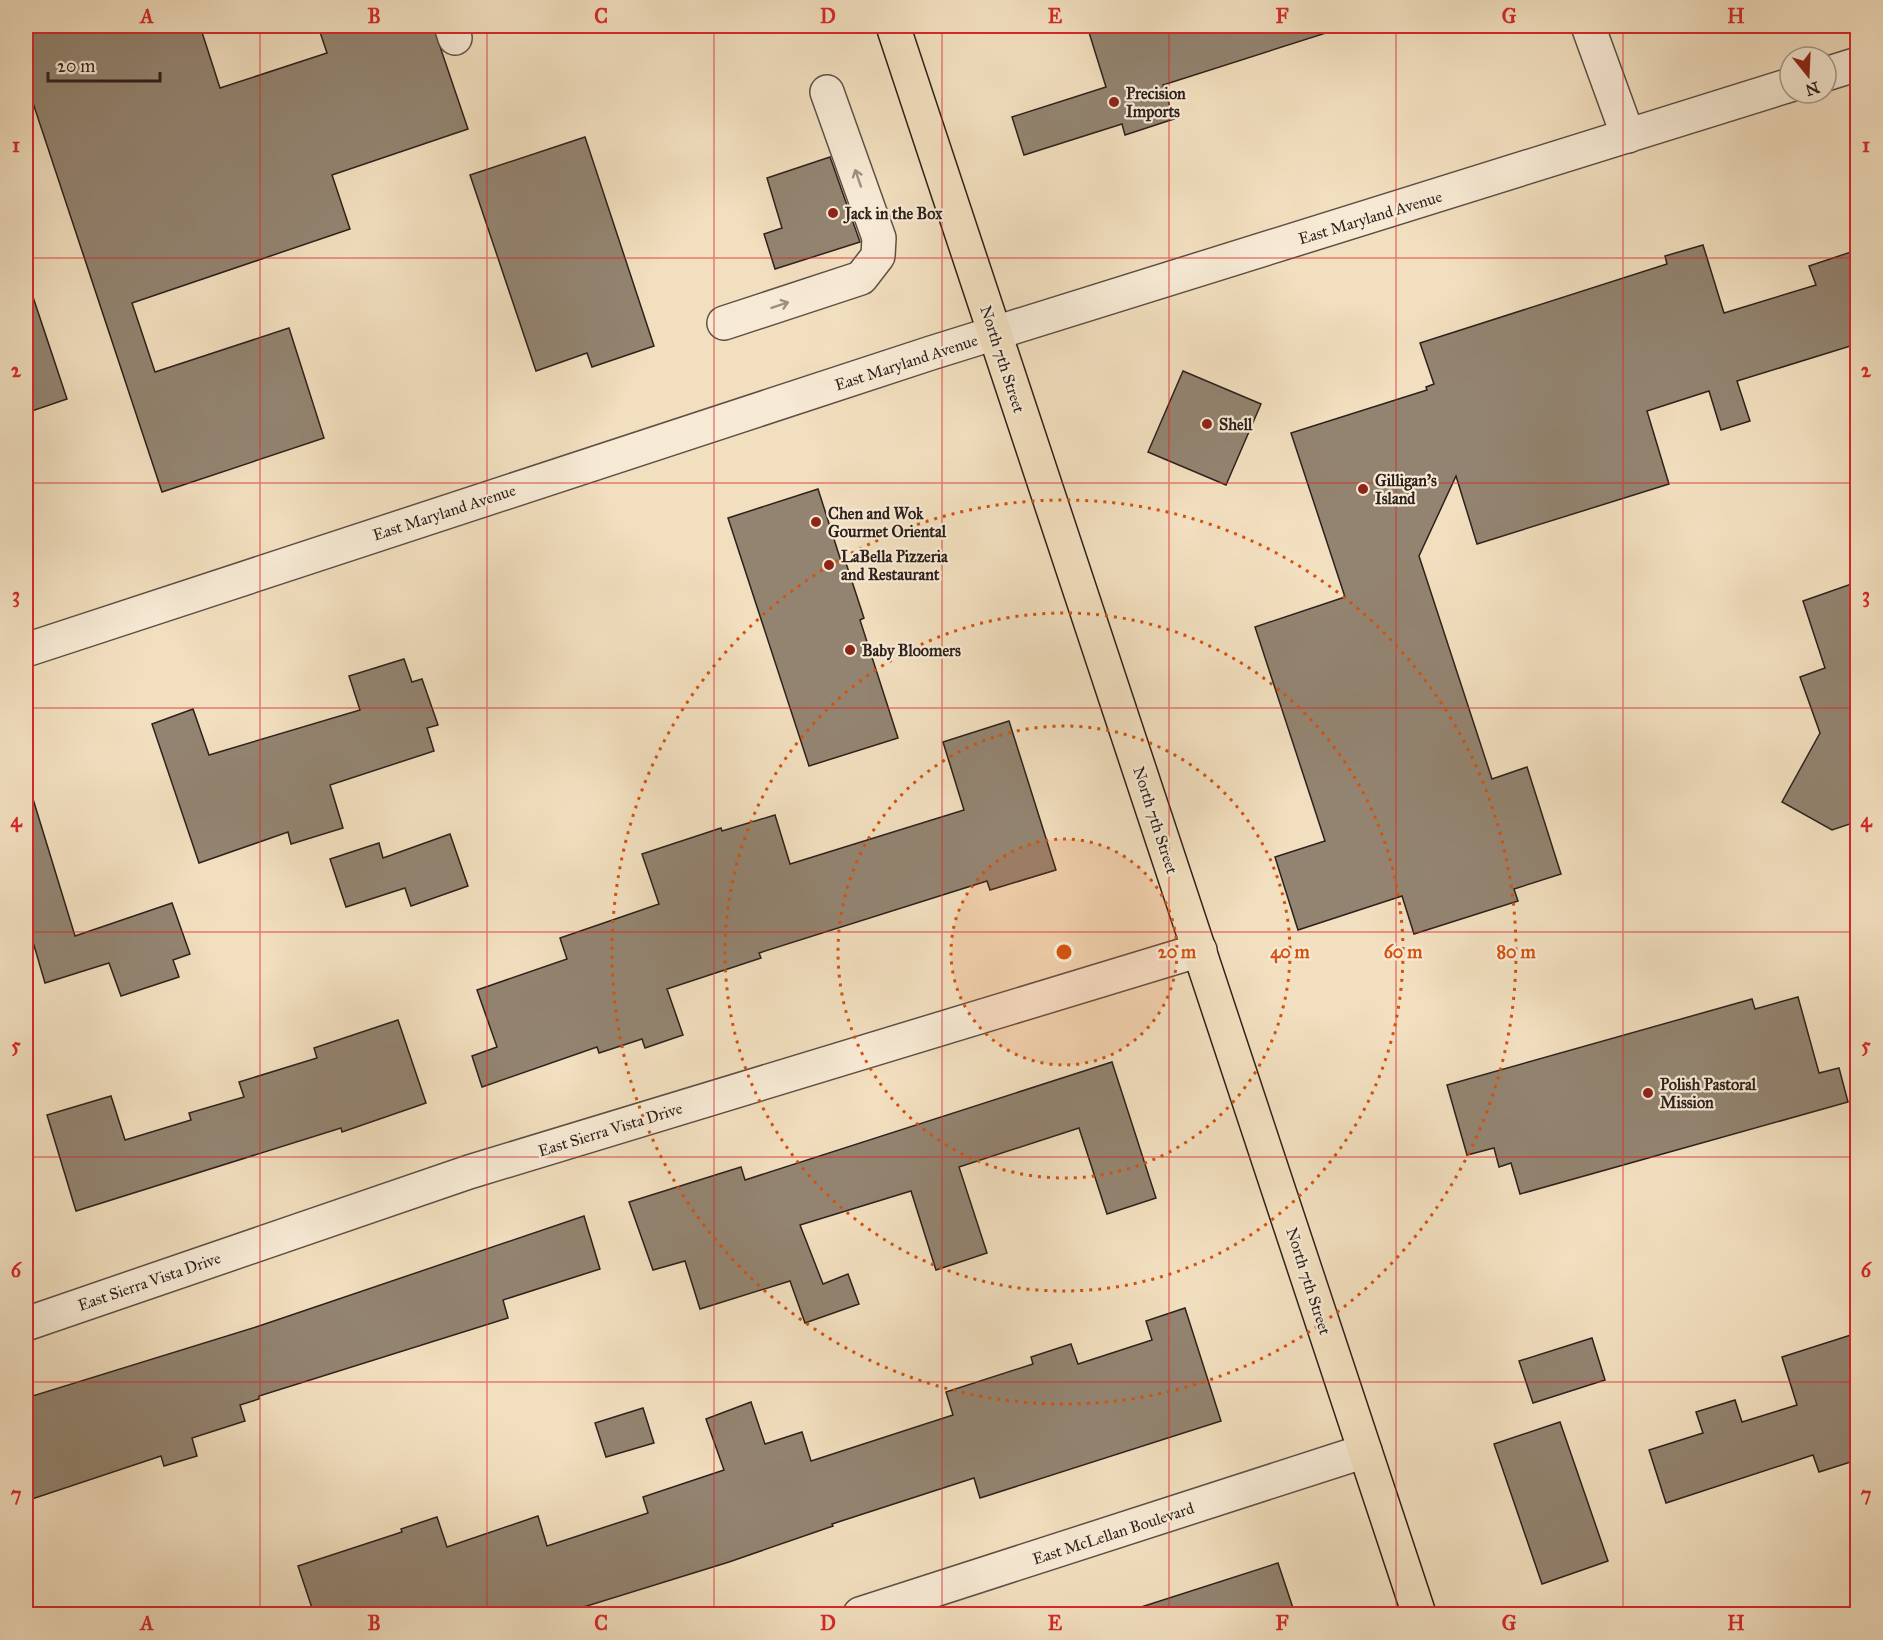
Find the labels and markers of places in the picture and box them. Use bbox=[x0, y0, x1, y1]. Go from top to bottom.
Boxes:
place label: Precision Imports bbox=[1126, 84, 1186, 122]
marker: Precision Imports bbox=[1107, 95, 1121, 109]
place label: Jack in the Box bbox=[843, 204, 943, 224]
marker: Jack in the Box bbox=[826, 206, 840, 220]
place label: Shell bbox=[1219, 415, 1253, 434]
marker: Shell bbox=[1200, 417, 1214, 431]
place label: Gilligan's Island bbox=[1375, 471, 1437, 508]
marker: Gilligan's Island bbox=[1356, 482, 1370, 496]
place label: Chen and Wok Gourmet Oriental bbox=[828, 504, 947, 541]
marker: Chen and Wok Gourmet Oriental bbox=[809, 515, 823, 529]
place label: LaBella Pizzeria and Restaurant bbox=[841, 547, 949, 584]
marker: LaBella Pizzeria and Restaurant bbox=[822, 558, 836, 572]
place label: Baby Bloomers bbox=[862, 641, 961, 661]
marker: Baby Bloomers bbox=[843, 643, 857, 657]
centre of rings bbox=[1054, 942, 1074, 962]
place label: Polish Pastoral Mission bbox=[1660, 1075, 1757, 1112]
marker: Polish Pastoral Mission bbox=[1641, 1086, 1655, 1100]

